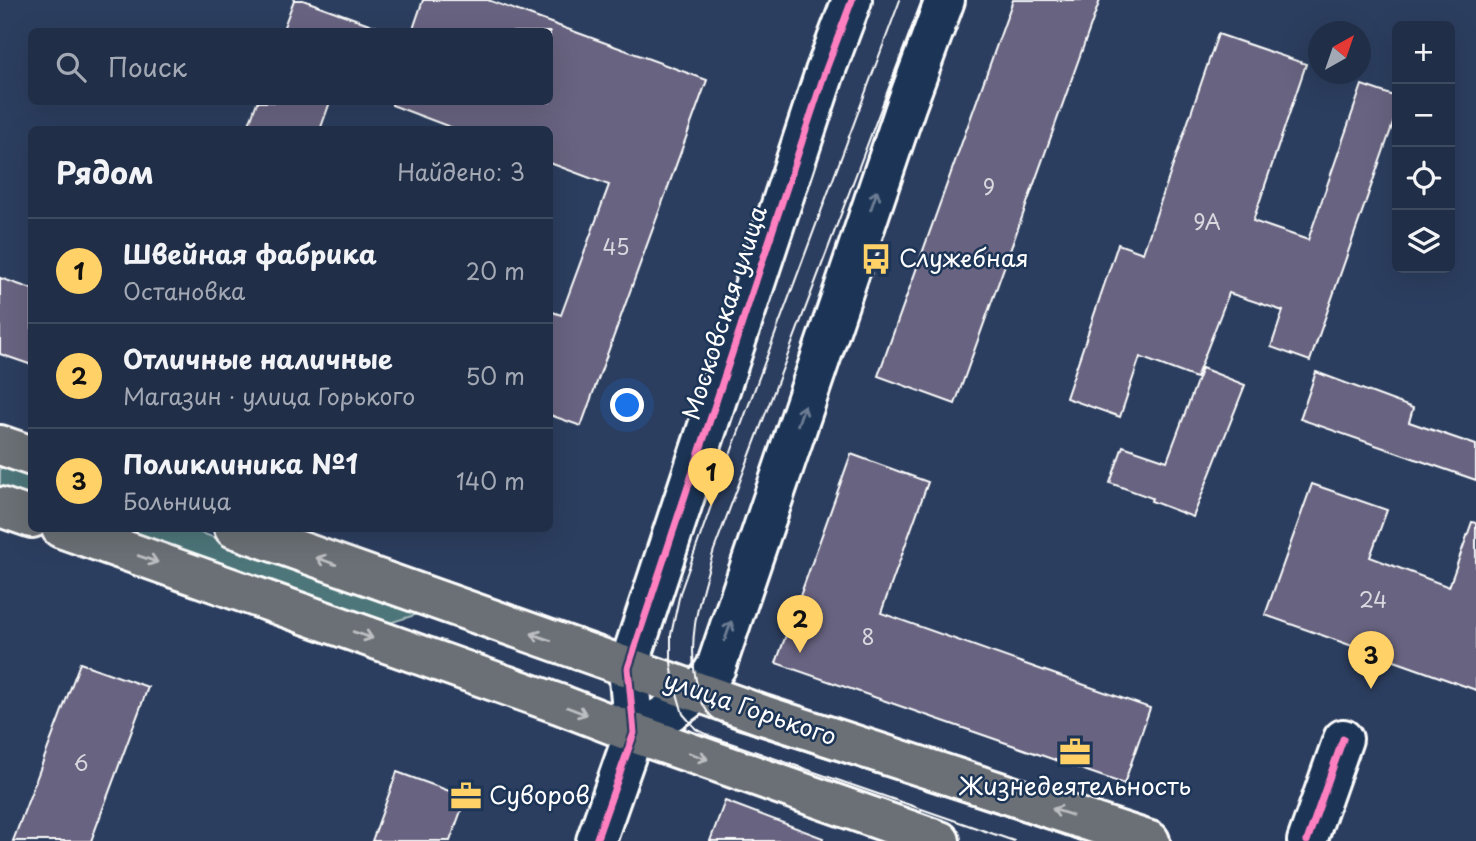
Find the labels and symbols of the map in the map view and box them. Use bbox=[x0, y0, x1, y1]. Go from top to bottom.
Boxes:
north arrow bbox=[1308, 21, 1371, 84]
house number: 9 bbox=[983, 170, 995, 202]
one-way arrow bbox=[869, 189, 881, 211]
street label: Московская улица bbox=[672, 201, 775, 424]
house number: 9А bbox=[1193, 205, 1221, 237]
house number: 45 bbox=[603, 230, 629, 262]
place label: Служебная bbox=[899, 239, 1029, 275]
bus stop icon: Служебная bbox=[859, 242, 893, 276]
your location bbox=[610, 388, 644, 422]
one-way arrow bbox=[796, 405, 808, 427]
pin: 1 bbox=[688, 448, 734, 506]
one-way arrow bbox=[137, 553, 159, 566]
one-way arrow bbox=[316, 554, 338, 566]
house number: 24 bbox=[1359, 583, 1387, 615]
pin: 2 bbox=[777, 595, 823, 653]
one-way arrow bbox=[723, 620, 735, 642]
house number: 8 bbox=[861, 620, 875, 652]
one-way arrow bbox=[351, 630, 373, 642]
one-way arrow bbox=[530, 630, 552, 642]
pin: 3 bbox=[1348, 631, 1394, 689]
street label: улица Горького bbox=[659, 661, 842, 754]
one-way arrow bbox=[566, 706, 587, 718]
office icon: Жизнедеятельность bbox=[1058, 735, 1092, 769]
house number: 6 bbox=[74, 746, 88, 778]
one-way arrow bbox=[687, 751, 709, 763]
place label: Жизнедеятельность bbox=[958, 767, 1191, 803]
place label: Суворов bbox=[489, 776, 590, 812]
office icon: Суворов bbox=[449, 779, 483, 813]
one-way arrow bbox=[1051, 805, 1073, 818]

